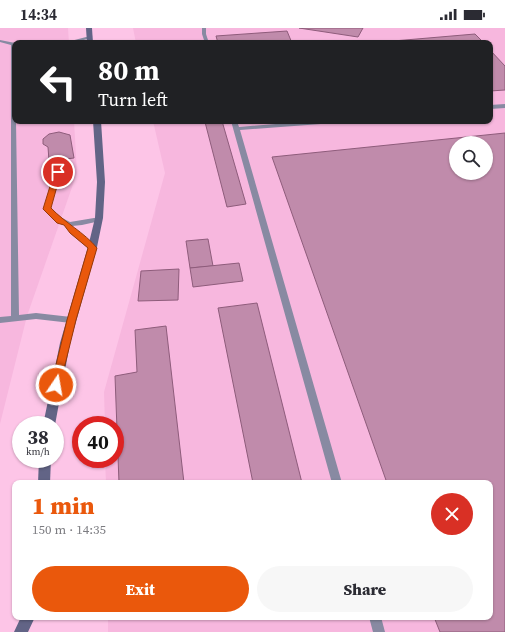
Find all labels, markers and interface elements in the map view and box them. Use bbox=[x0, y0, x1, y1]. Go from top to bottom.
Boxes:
text: 14:34 bbox=[20, 4, 57, 25]
text: 80 m bbox=[98, 51, 160, 89]
icon: left bbox=[32, 56, 84, 108]
text: Turn left bbox=[98, 87, 168, 112]
map controls bbox=[449, 136, 493, 180]
button: search bbox=[449, 136, 493, 180]
pin bbox=[41, 155, 75, 189]
icon: arrive bbox=[47, 161, 69, 183]
position arrow bbox=[35, 364, 77, 406]
speed limit sign: 40 bbox=[72, 416, 124, 468]
text: 38 bbox=[27, 423, 49, 451]
text: km/h bbox=[26, 445, 50, 458]
text: 1 min bbox=[32, 489, 95, 522]
button: close bbox=[431, 493, 473, 535]
text: 150 m · 14:35 bbox=[32, 521, 106, 538]
button: Exit bbox=[32, 566, 249, 612]
button: Share bbox=[257, 566, 473, 612]

